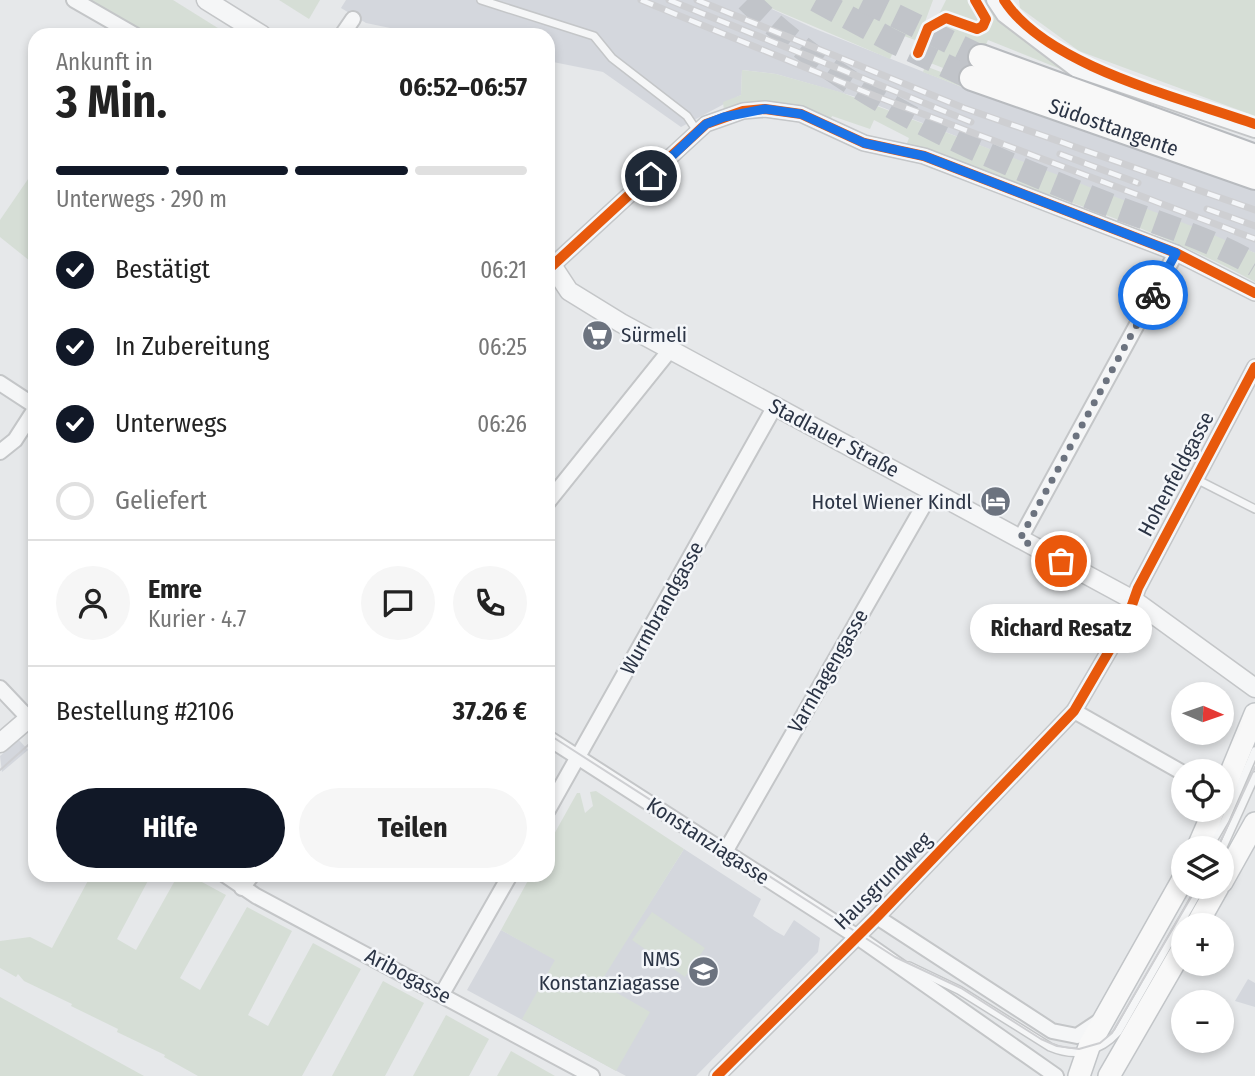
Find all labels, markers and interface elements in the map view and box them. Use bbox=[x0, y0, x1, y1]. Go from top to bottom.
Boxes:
text: Ankunft in bbox=[56, 48, 153, 76]
text: 06:52–06:57 bbox=[399, 72, 527, 103]
text: 3 Min. bbox=[56, 74, 167, 129]
street label: Südosttangente bbox=[1045, 93, 1182, 162]
pin bbox=[621, 146, 681, 206]
icon: home bbox=[632, 157, 670, 195]
text: Unterwegs · 290 m bbox=[56, 185, 227, 213]
icon: check bbox=[56, 251, 94, 289]
text: Bestätigt bbox=[115, 254, 210, 285]
text: 06:21 bbox=[480, 256, 527, 284]
courier bbox=[1118, 260, 1188, 330]
icon: bike bbox=[1134, 276, 1172, 314]
supermarket icon: Sürmeli bbox=[581, 318, 615, 352]
place label: Sürmeli bbox=[621, 322, 687, 348]
icon: check bbox=[56, 328, 94, 366]
text: In Zubereitung bbox=[115, 331, 269, 362]
text: 06:25 bbox=[478, 333, 527, 361]
street label: Stadlauer Straße bbox=[764, 393, 904, 483]
icon: check bbox=[56, 405, 94, 443]
street label: Hohenfeldgasse bbox=[1132, 407, 1220, 541]
text: Unterwegs bbox=[115, 408, 227, 439]
text: 06:26 bbox=[477, 410, 527, 438]
text: Geliefert bbox=[115, 485, 207, 516]
hotel icon: Hotel Wiener Kindl bbox=[978, 485, 1012, 519]
place label: Hotel Wiener Kindl bbox=[811, 489, 972, 515]
pin bbox=[1031, 531, 1091, 591]
street label: Wurmbrandgasse bbox=[615, 537, 709, 679]
icon: bag bbox=[1042, 542, 1080, 580]
button: person bbox=[56, 566, 130, 640]
button: chat bbox=[361, 566, 435, 640]
button: phone bbox=[453, 566, 527, 640]
text: Emre bbox=[148, 574, 202, 605]
callout: Richard Resatz bbox=[970, 603, 1152, 652]
text: Kurier · 4.7 bbox=[148, 605, 246, 633]
street label: Varnhagengasse bbox=[782, 605, 874, 737]
text: Richard Resatz bbox=[991, 614, 1131, 642]
north arrow bbox=[1171, 682, 1234, 746]
map controls bbox=[1171, 682, 1234, 1053]
text: Bestellung #2106 bbox=[56, 696, 234, 727]
text: 37.26 € bbox=[453, 696, 527, 727]
button: locate bbox=[1171, 759, 1234, 822]
button: Hilfe bbox=[56, 788, 285, 868]
button: Teilen bbox=[299, 788, 527, 868]
street label: Konstanziagasse bbox=[642, 792, 774, 890]
street label: Hausgrundweg bbox=[829, 827, 937, 935]
button: layers bbox=[1171, 836, 1234, 899]
button: + bbox=[1171, 913, 1234, 976]
street label: Aribogasse bbox=[361, 943, 455, 1009]
place label: NMS Konstanziagasse bbox=[539, 946, 680, 996]
school or university icon: NMS Konstanziagasse bbox=[686, 954, 720, 988]
button: − bbox=[1171, 990, 1234, 1053]

